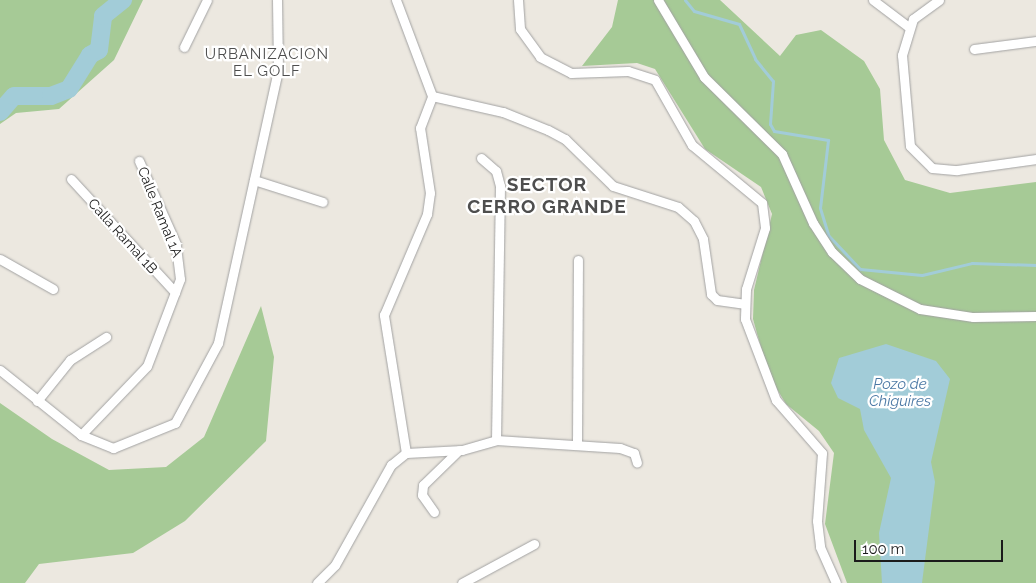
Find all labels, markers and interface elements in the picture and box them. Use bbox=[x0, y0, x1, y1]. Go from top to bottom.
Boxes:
district label: URBANIZACION EL GOLF bbox=[203, 45, 331, 80]
street label: Calle Ramal 1A bbox=[134, 164, 186, 260]
district label: SECTOR CERRO GRANDE bbox=[466, 174, 628, 218]
street label: Calla Ramal 1B bbox=[85, 195, 161, 277]
water label: Pozo de Chiguires bbox=[869, 375, 931, 410]
scale bar bbox=[856, 530, 1005, 562]
text: 100 m bbox=[862, 540, 904, 558]

